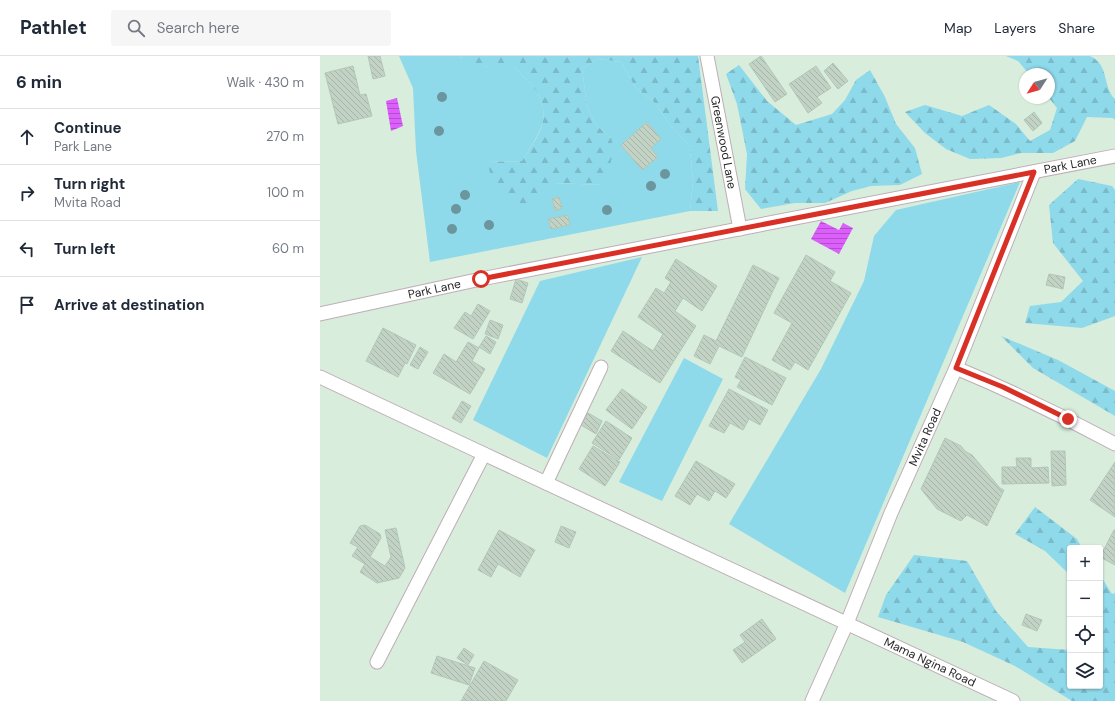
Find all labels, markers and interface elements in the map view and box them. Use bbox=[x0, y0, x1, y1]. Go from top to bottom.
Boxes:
search box bbox=[111, 10, 391, 46]
text: Pathlet bbox=[20, 15, 87, 40]
icon: search bbox=[125, 17, 147, 39]
text: Search here bbox=[157, 18, 239, 38]
text: Map bbox=[944, 19, 972, 37]
text: Layers bbox=[994, 19, 1036, 37]
text: Share bbox=[1058, 19, 1095, 37]
north arrow bbox=[1019, 68, 1055, 104]
text: 6 min bbox=[16, 71, 62, 93]
text: Walk · 430 m bbox=[227, 74, 304, 91]
street label: Greenwood Lane bbox=[707, 95, 740, 190]
text: Continue bbox=[54, 118, 122, 138]
icon: ahead bbox=[16, 126, 38, 148]
text: 270 m bbox=[266, 128, 304, 145]
text: Park Lane bbox=[54, 138, 112, 155]
street label: Park Lane bbox=[1042, 152, 1098, 178]
text: Turn right bbox=[54, 174, 125, 194]
icon: right bbox=[16, 182, 38, 204]
text: 100 m bbox=[267, 184, 304, 201]
text: Mvita Road bbox=[54, 194, 121, 211]
icon: left bbox=[16, 238, 38, 260]
text: Turn left bbox=[54, 239, 115, 259]
text: 60 m bbox=[272, 240, 304, 257]
route start bbox=[472, 270, 490, 288]
street label: Park Lane bbox=[406, 276, 462, 303]
icon: arrive bbox=[16, 294, 38, 316]
text: Arrive at destination bbox=[54, 295, 205, 315]
street label: Mvita Road bbox=[905, 406, 945, 469]
route end bbox=[1059, 410, 1077, 428]
map controls bbox=[1067, 545, 1103, 689]
button: + bbox=[1067, 545, 1103, 581]
button: − bbox=[1067, 581, 1103, 617]
button: locate bbox=[1067, 617, 1103, 653]
street label: Mama Ngina Road bbox=[881, 634, 978, 690]
button: layers bbox=[1067, 653, 1103, 689]

